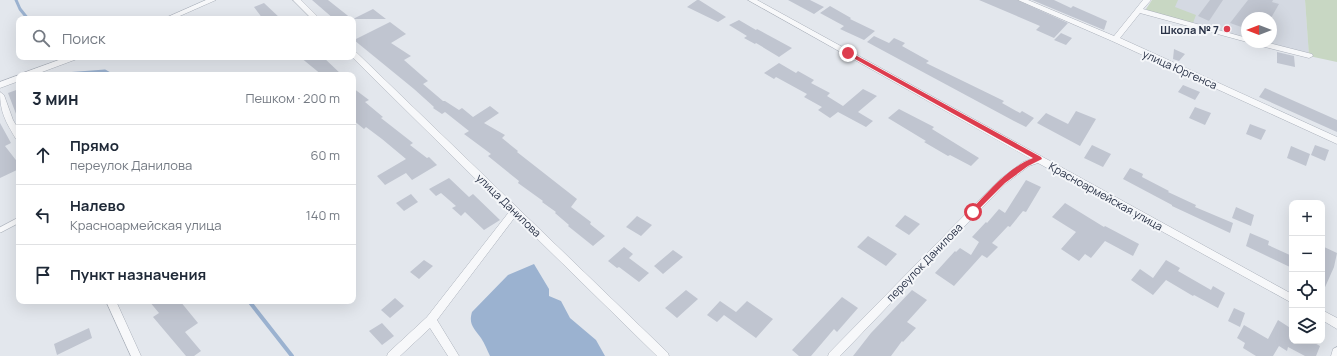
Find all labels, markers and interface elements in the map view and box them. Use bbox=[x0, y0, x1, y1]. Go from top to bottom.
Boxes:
north arrow bbox=[1241, 12, 1277, 48]
search box bbox=[16, 16, 356, 60]
place label: Школа № 7 bbox=[1160, 22, 1219, 37]
marker: Школа № 7 bbox=[1222, 24, 1232, 34]
icon: search bbox=[30, 27, 52, 49]
text: Поиск bbox=[62, 28, 106, 49]
route end bbox=[839, 44, 857, 62]
street label: улица Юргенса bbox=[1140, 46, 1220, 92]
text: 3 мин bbox=[32, 87, 79, 110]
text: Пешком · 200 m bbox=[246, 89, 340, 107]
text: Прямо bbox=[70, 135, 119, 156]
icon: ahead bbox=[32, 144, 54, 166]
text: 60 m bbox=[310, 146, 340, 164]
text: переулок Данилова bbox=[70, 156, 192, 174]
street label: Красноармейская улица bbox=[1046, 158, 1166, 234]
street label: улица Данилова bbox=[473, 170, 545, 240]
text: Налево bbox=[70, 195, 125, 216]
map controls bbox=[1289, 200, 1325, 344]
button: + bbox=[1289, 200, 1325, 236]
route start bbox=[964, 203, 982, 221]
icon: left bbox=[32, 204, 54, 226]
text: 140 m bbox=[306, 206, 340, 224]
text: Красноармейская улица bbox=[70, 216, 221, 234]
street label: переулок Данилова bbox=[883, 220, 965, 304]
button: − bbox=[1289, 236, 1325, 272]
icon: arrive bbox=[32, 264, 54, 286]
text: Пункт назначения bbox=[70, 264, 206, 285]
button: locate bbox=[1289, 272, 1325, 308]
button: layers bbox=[1289, 308, 1325, 344]

